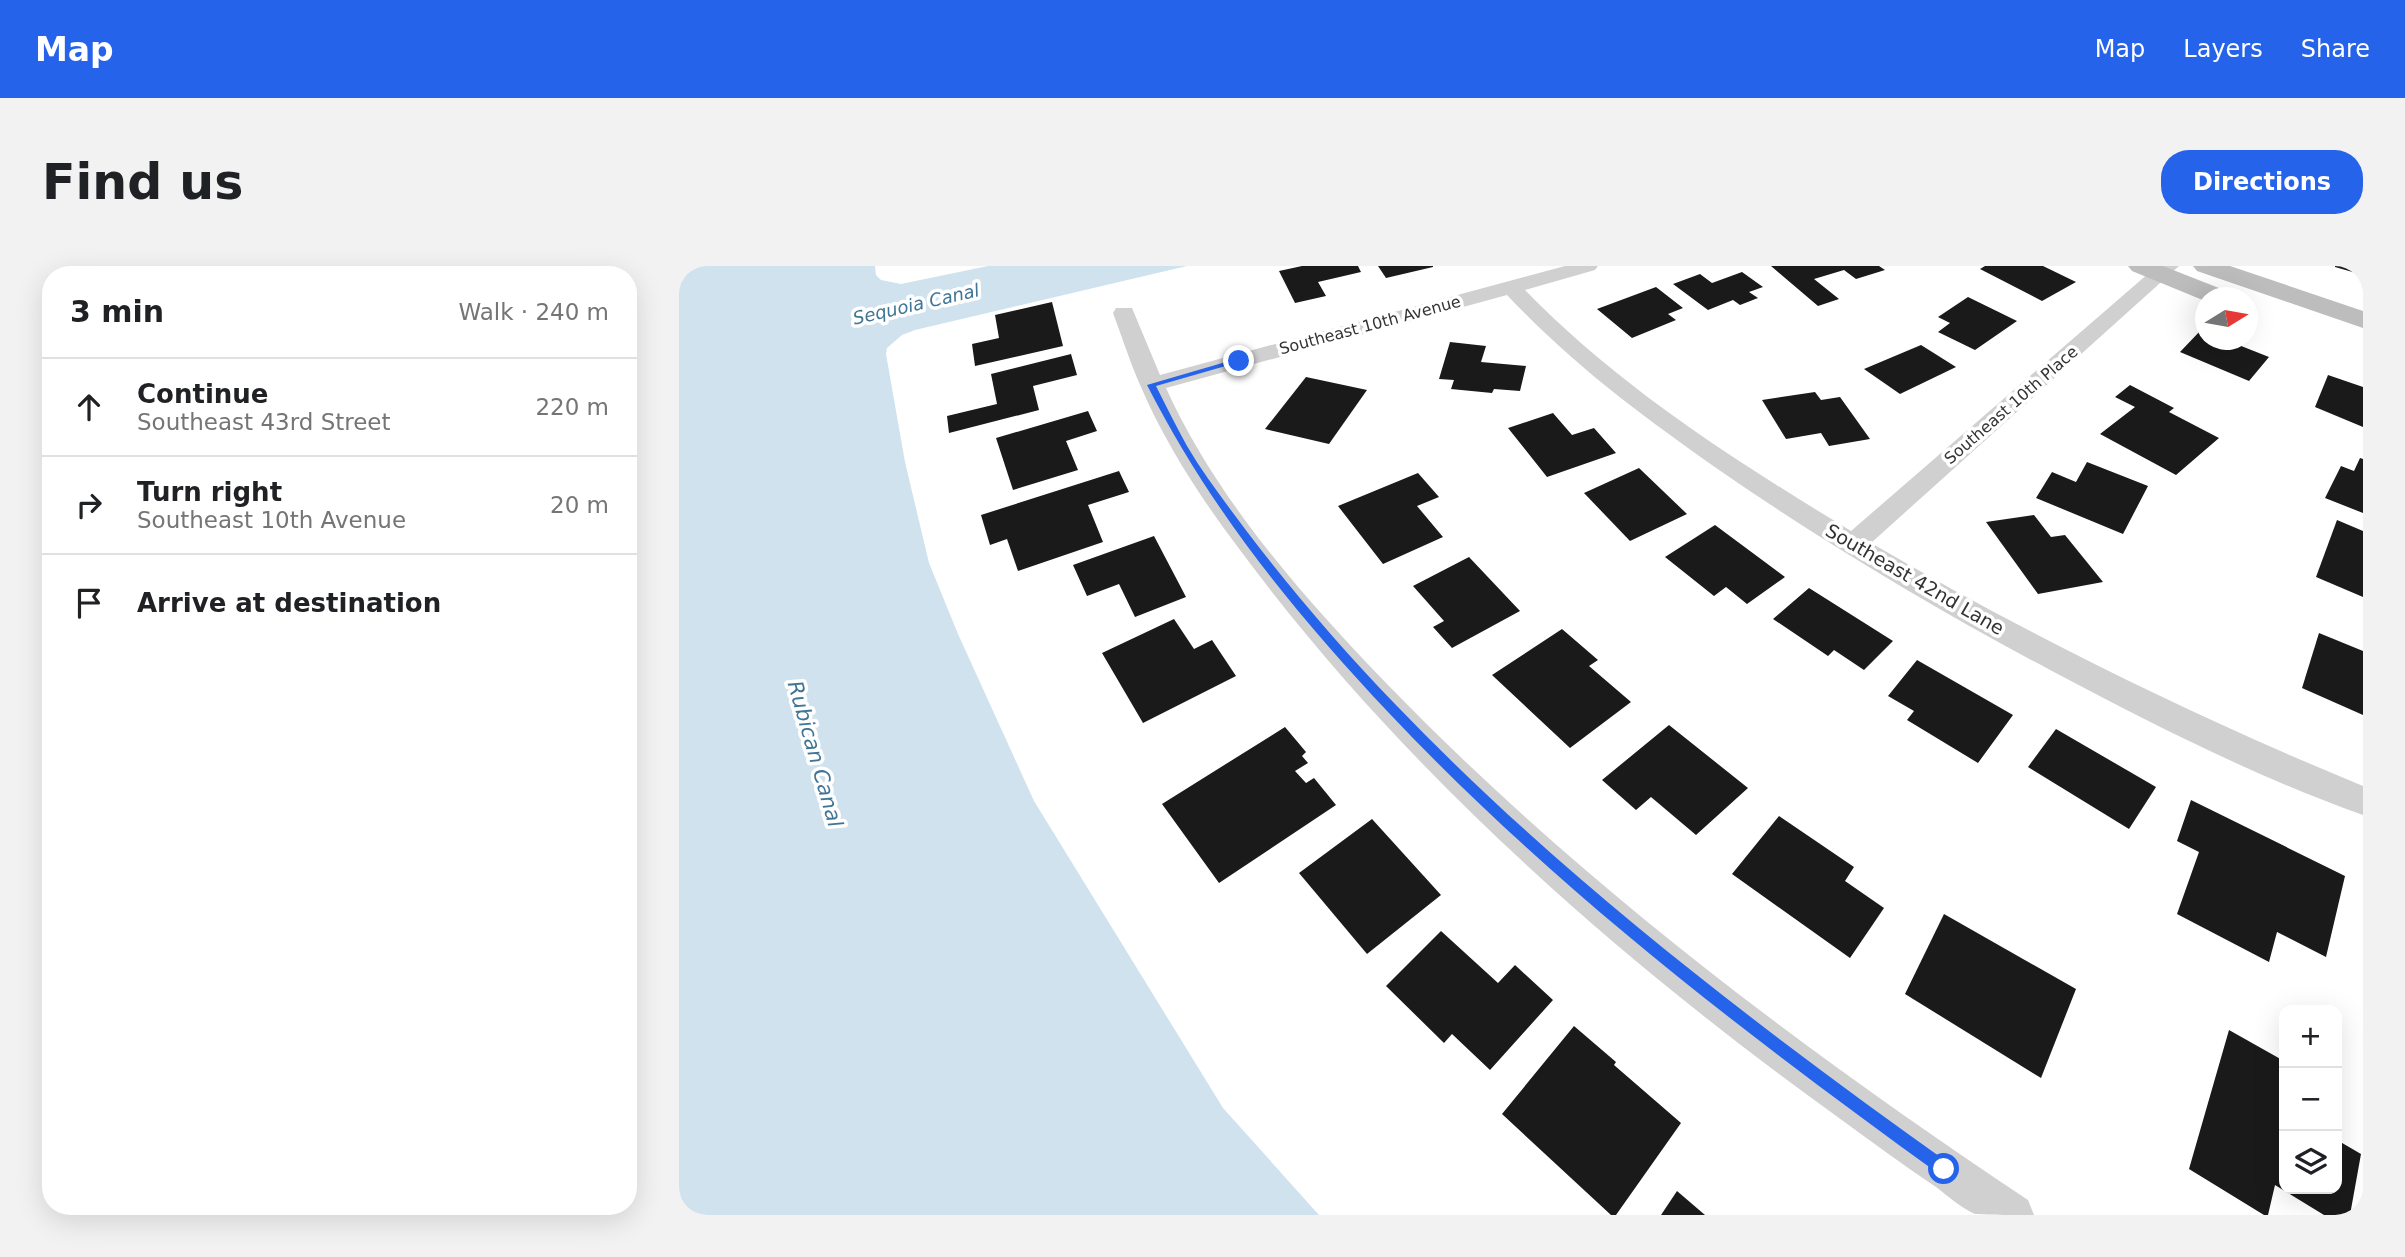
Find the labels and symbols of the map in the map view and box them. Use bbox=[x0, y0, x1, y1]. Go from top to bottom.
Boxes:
water label: Sequoia Canal bbox=[851, 279, 981, 329]
north arrow bbox=[2195, 287, 2258, 350]
street label: Southeast 10th Avenue bbox=[1277, 292, 1463, 358]
street label: Southeast 10th Place bbox=[1941, 342, 2081, 468]
route end bbox=[1223, 345, 1254, 376]
street label: Southeast 42nd Lane bbox=[1822, 519, 2008, 639]
water label: Rubican Canal bbox=[783, 678, 847, 830]
route start bbox=[1928, 1153, 1959, 1184]

